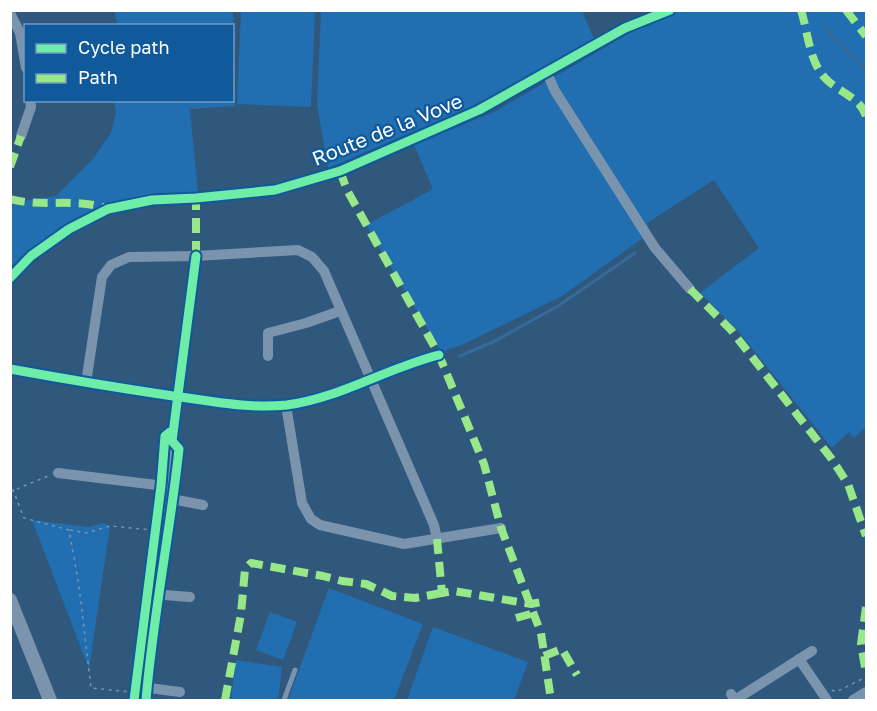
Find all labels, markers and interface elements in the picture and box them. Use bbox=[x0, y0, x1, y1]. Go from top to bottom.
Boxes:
legend bbox=[24, 24, 234, 102]
text: Cycle path bbox=[78, 36, 170, 58]
text: Path bbox=[78, 66, 118, 88]
street label: Route de la Vove bbox=[308, 88, 466, 170]

